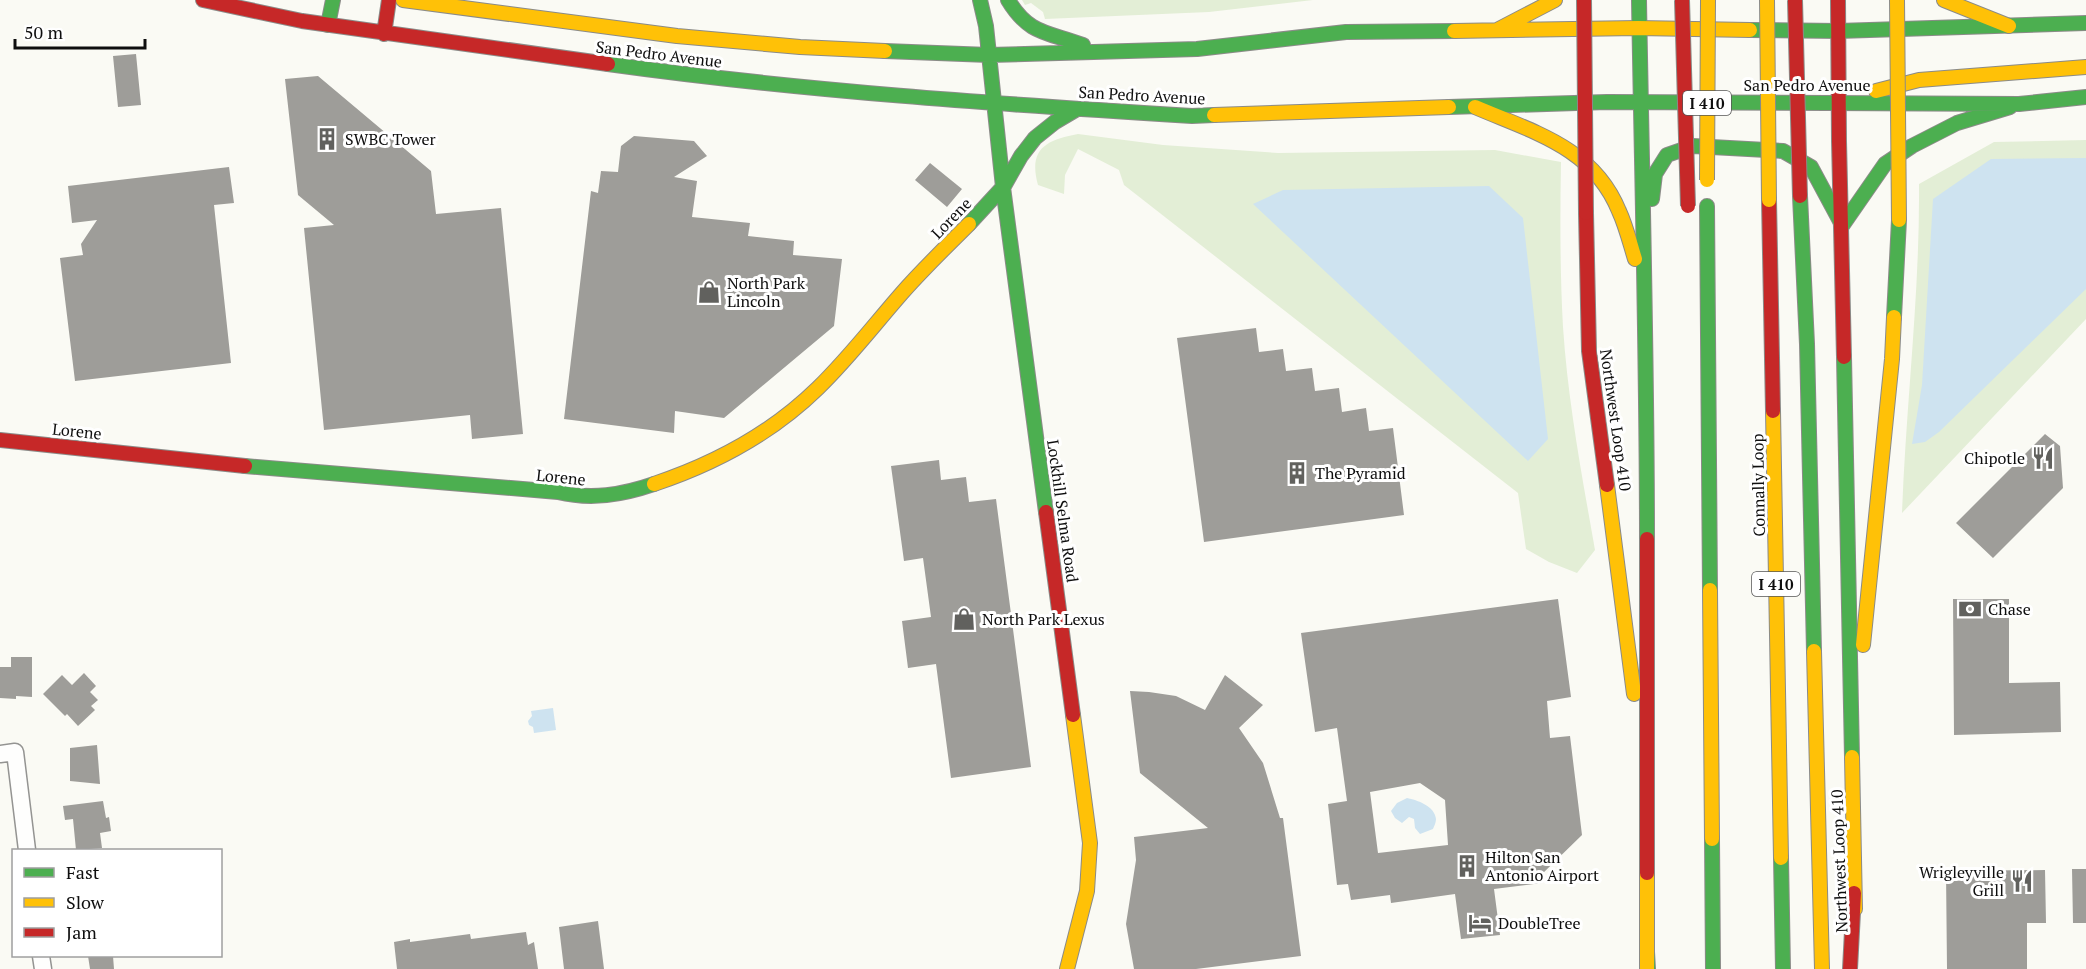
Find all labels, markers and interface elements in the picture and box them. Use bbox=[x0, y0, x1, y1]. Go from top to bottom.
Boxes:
scale bar bbox=[15, 12, 146, 50]
text: 50 m bbox=[24, 20, 64, 44]
street label: San Pedro Avenue bbox=[595, 35, 723, 73]
street label: San Pedro Avenue bbox=[1744, 74, 1871, 96]
street label: San Pedro Avenue bbox=[1078, 81, 1206, 109]
road number: I 410 bbox=[1683, 91, 1731, 115]
building icon: SWBC Tower bbox=[314, 126, 340, 152]
place label: SWBC Tower bbox=[345, 128, 437, 150]
street label: Lorene bbox=[926, 193, 976, 243]
place label: North Park Lincoln bbox=[727, 272, 806, 312]
shop icon: North Park Lincoln bbox=[696, 279, 722, 305]
street label: Northwest Loop 410 bbox=[1595, 348, 1637, 492]
street label: Lorene bbox=[51, 417, 103, 445]
street label: Connally Loop bbox=[1746, 433, 1770, 537]
street label: Lockhill Selma Road bbox=[1042, 438, 1084, 584]
restaurant icon: Chipotle bbox=[2030, 445, 2056, 471]
place label: Chipotle bbox=[1964, 447, 2025, 469]
building icon: The Pyramid bbox=[1284, 460, 1310, 486]
place label: The Pyramid bbox=[1315, 462, 1406, 484]
street label: Lorene bbox=[535, 463, 587, 491]
road number: I 410 bbox=[1752, 572, 1800, 596]
bank icon: Chase bbox=[1957, 596, 1983, 622]
place label: Chase bbox=[1988, 598, 2031, 620]
shop icon: North Park Lexus bbox=[951, 606, 977, 632]
place label: North Park Lexus bbox=[982, 608, 1105, 630]
street label: Northwest Loop 410 bbox=[1826, 789, 1852, 933]
place label: Hilton San Antonio Airport bbox=[1485, 846, 1599, 886]
legend bbox=[12, 849, 222, 957]
building icon: Hilton San Antonio Airport bbox=[1454, 853, 1480, 879]
text: Fast bbox=[66, 860, 100, 884]
place label: Wrigleyville Grill bbox=[1919, 861, 2004, 901]
restaurant icon: Wrigleyville Grill bbox=[2009, 868, 2035, 894]
text: Slow bbox=[66, 890, 105, 914]
hotel icon: DoubleTree bbox=[1467, 910, 1493, 936]
place label: DoubleTree bbox=[1498, 912, 1581, 934]
text: Jam bbox=[66, 920, 97, 944]

